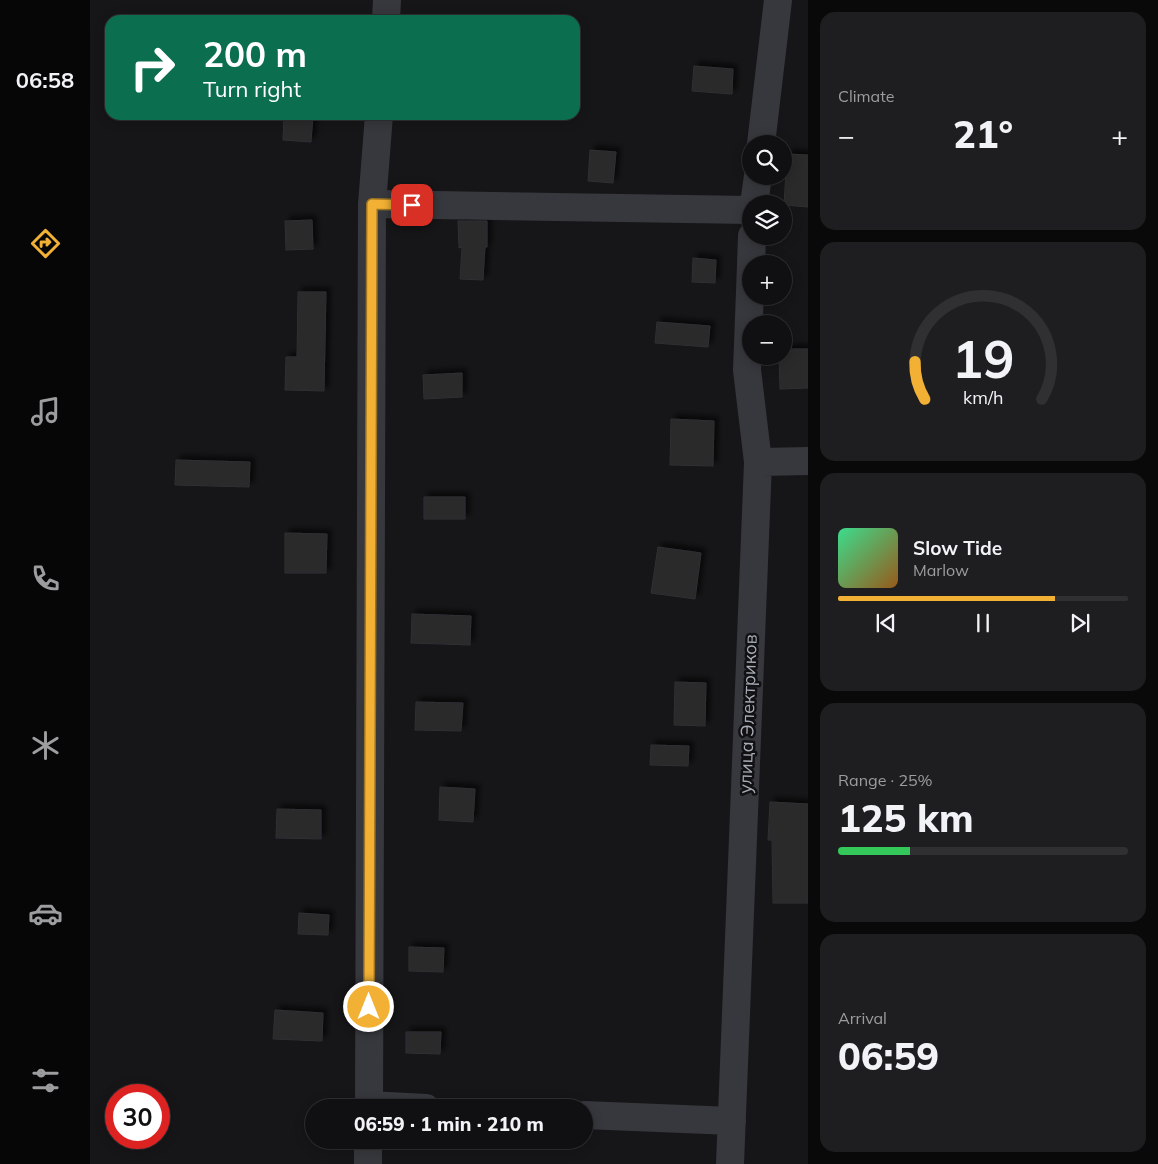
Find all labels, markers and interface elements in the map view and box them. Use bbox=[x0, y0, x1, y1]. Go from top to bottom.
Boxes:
text: 200 m bbox=[203, 32, 307, 76]
icon: right bbox=[120, 35, 185, 100]
text: 06:58 bbox=[16, 66, 74, 94]
text: Turn right bbox=[203, 75, 301, 103]
text: Climate bbox=[838, 86, 894, 106]
text: 21° bbox=[953, 110, 1013, 158]
text: − bbox=[838, 118, 855, 153]
text: + bbox=[1111, 118, 1128, 153]
map controls bbox=[742, 135, 792, 365]
button: search bbox=[742, 135, 792, 185]
pin bbox=[391, 184, 433, 226]
icon: arrive bbox=[398, 191, 426, 219]
button: layers bbox=[742, 195, 792, 245]
icon: directions bbox=[28, 226, 63, 261]
button: + bbox=[742, 255, 792, 305]
button: − bbox=[742, 315, 792, 365]
text: 19 bbox=[952, 326, 1014, 391]
text: km/h bbox=[963, 386, 1003, 408]
icon: music bbox=[28, 394, 63, 429]
text: Slow Tide bbox=[913, 536, 1002, 560]
text: Marlow bbox=[913, 560, 969, 580]
icon: phone bbox=[28, 561, 63, 596]
icon: previous bbox=[872, 609, 900, 637]
icon: pause bbox=[969, 609, 997, 637]
icon: next bbox=[1066, 609, 1094, 637]
street label: улица Электриков bbox=[733, 634, 762, 794]
icon: climate bbox=[28, 728, 63, 763]
text: Range · 25% bbox=[838, 770, 933, 790]
text: 125 km bbox=[838, 794, 974, 842]
icon: car bbox=[28, 896, 63, 931]
position arrow bbox=[342, 980, 394, 1032]
text: Arrival bbox=[838, 1008, 887, 1028]
text: 06:59 bbox=[838, 1032, 939, 1080]
icon: filters bbox=[28, 1063, 63, 1098]
speed limit sign: 30 bbox=[105, 1084, 170, 1149]
text: 06:59 · 1 min · 210 m bbox=[354, 1112, 544, 1136]

